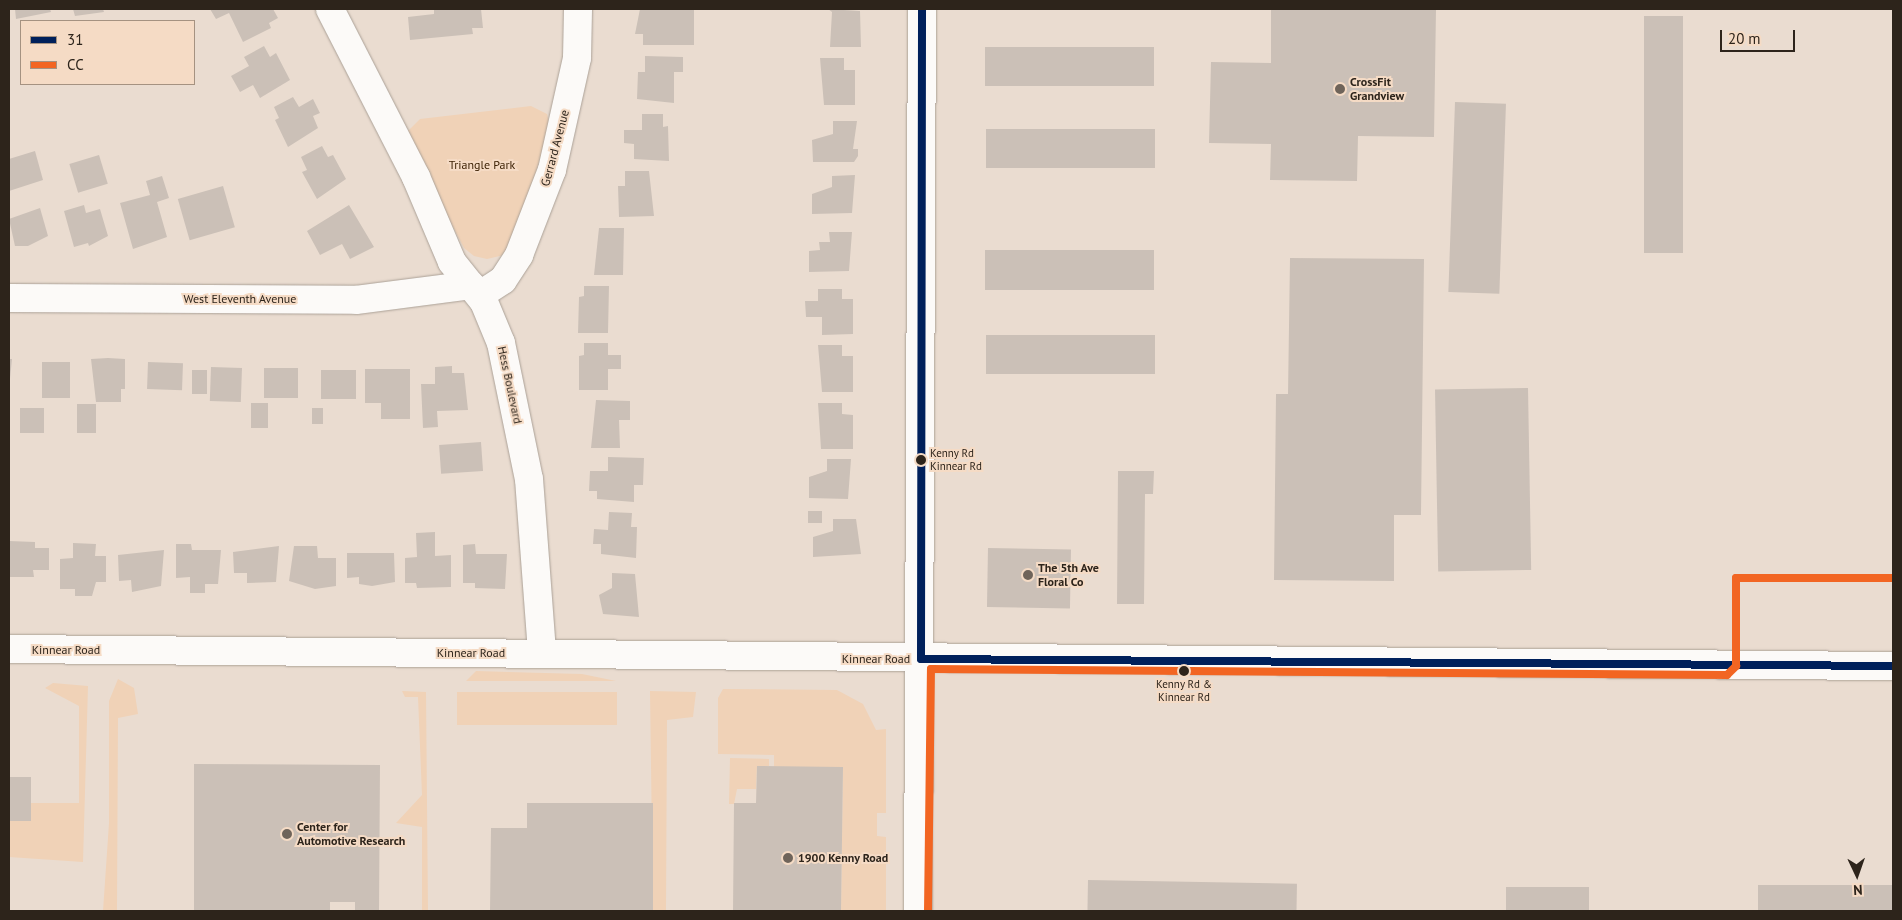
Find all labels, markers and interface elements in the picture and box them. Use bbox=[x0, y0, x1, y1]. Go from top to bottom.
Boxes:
legend bbox=[20, 20, 195, 85]
scale bar bbox=[1722, 20, 1797, 52]
text: 20 m bbox=[1728, 29, 1761, 48]
text: 31 bbox=[67, 30, 83, 49]
text: CC bbox=[67, 55, 84, 74]
place label: CrossFit Grandview bbox=[1350, 75, 1404, 103]
marker: CrossFit Grandview bbox=[1334, 83, 1346, 95]
street label: Gerrard Avenue bbox=[538, 108, 572, 188]
park label: Triangle Park bbox=[449, 158, 515, 172]
street label: West Eleventh Avenue bbox=[183, 292, 297, 306]
street label: Hess Boulevard bbox=[495, 345, 525, 425]
place label: Kenny Rd Kinnear Rd bbox=[930, 447, 982, 473]
marker: Kenny Rd Kinnear Rd bbox=[916, 455, 926, 465]
place label: The 5th Ave Floral Co bbox=[1038, 561, 1099, 589]
marker: The 5th Ave Floral Co bbox=[1022, 569, 1034, 581]
street label: Kinnear Road bbox=[32, 643, 100, 657]
street label: Kinnear Road bbox=[437, 646, 505, 660]
street label: Kinnear Road bbox=[842, 652, 910, 666]
marker: Kenny Rd & Kinnear Rd bbox=[1179, 666, 1189, 676]
place label: Kenny Rd & Kinnear Rd bbox=[1156, 678, 1212, 704]
place label: Center for Automotive Research bbox=[297, 820, 405, 848]
marker: Center for Automotive Research bbox=[281, 828, 293, 840]
north arrow bbox=[1832, 850, 1882, 900]
place label: 1900 Kenny Road bbox=[798, 851, 889, 865]
marker: 1900 Kenny Road bbox=[782, 852, 794, 864]
text: N bbox=[1853, 881, 1863, 899]

